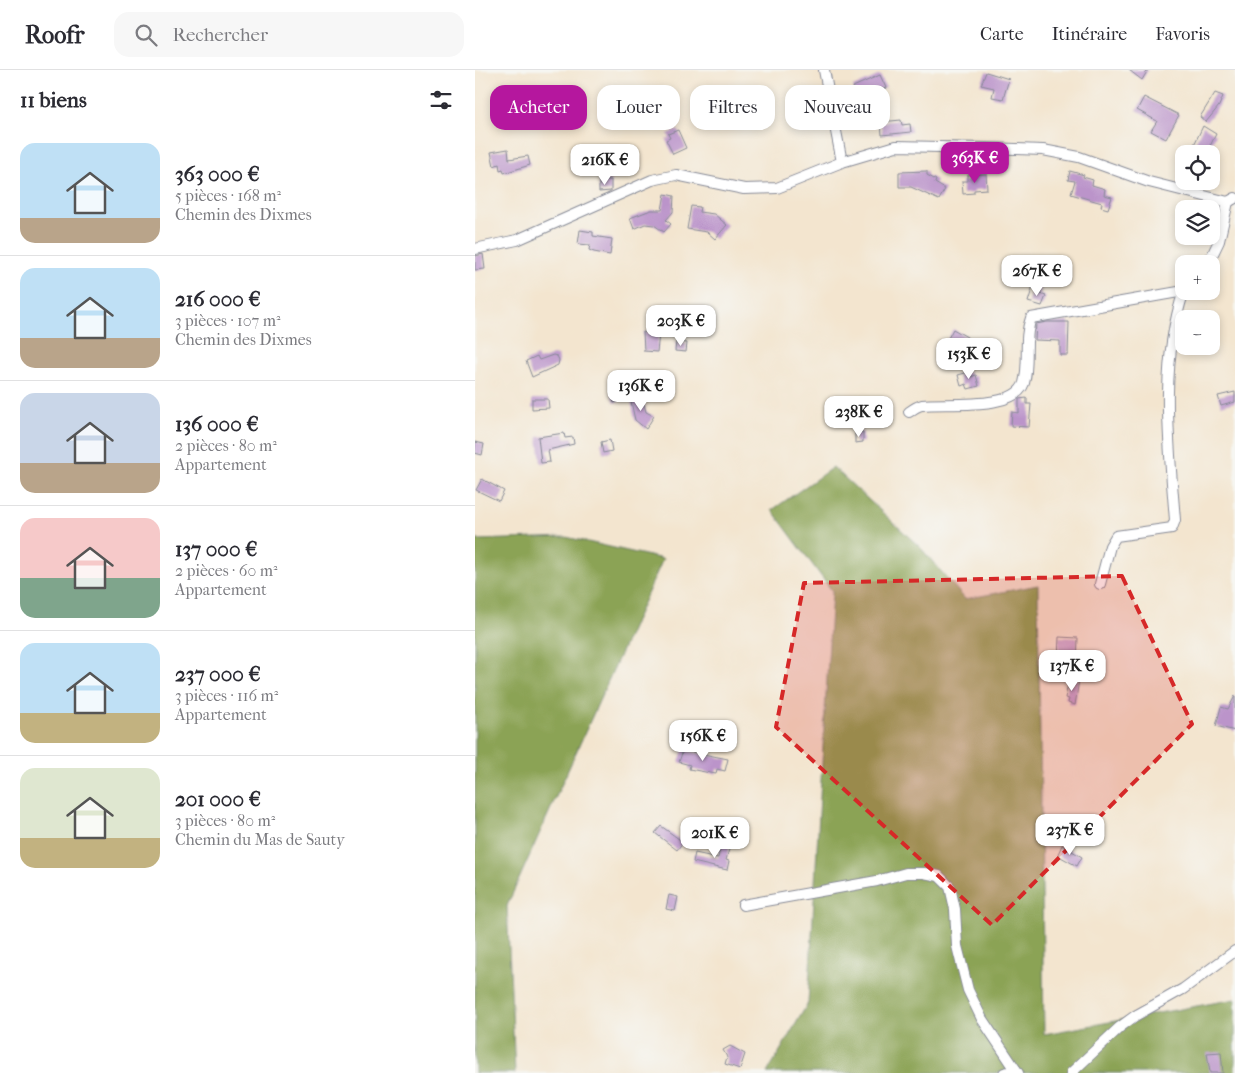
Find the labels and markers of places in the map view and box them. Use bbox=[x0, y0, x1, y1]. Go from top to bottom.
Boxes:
pin: 363K € bbox=[934, 142, 1016, 184]
pin: 216K € bbox=[564, 144, 646, 186]
pin: 267K € bbox=[996, 254, 1078, 297]
pin: 203K € bbox=[640, 304, 722, 347]
pin: 153K € bbox=[928, 338, 1010, 380]
pin: 136K € bbox=[600, 370, 682, 412]
pin: 238K € bbox=[818, 396, 900, 438]
pin: 137K € bbox=[1031, 650, 1113, 692]
pin: 156K € bbox=[662, 720, 744, 762]
pin: 237K € bbox=[1029, 814, 1111, 856]
pin: 201K € bbox=[674, 816, 756, 859]

